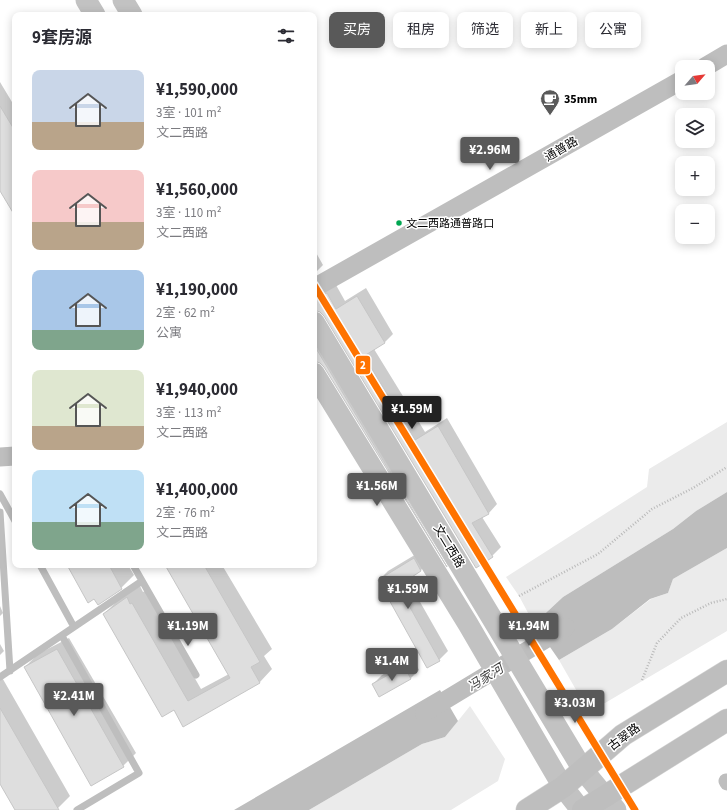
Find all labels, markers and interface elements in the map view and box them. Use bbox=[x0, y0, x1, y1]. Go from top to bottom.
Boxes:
chip: 买房 bbox=[329, 12, 385, 48]
chip: 租房 bbox=[393, 12, 449, 48]
chip: 筛选 bbox=[457, 12, 513, 48]
chip: 新上 bbox=[521, 12, 577, 48]
chip: 公寓 bbox=[585, 12, 641, 48]
icon: filters bbox=[275, 25, 297, 47]
text: 9套房源 bbox=[32, 26, 92, 50]
north arrow bbox=[675, 60, 715, 100]
map controls bbox=[675, 60, 715, 244]
text: ¥1,590,000 bbox=[156, 78, 238, 102]
icon: home bbox=[64, 86, 112, 134]
cafe icon: 35mm bbox=[539, 88, 561, 116]
place label: 35mm bbox=[564, 91, 597, 108]
text: 3室 · 101 m² bbox=[156, 104, 221, 122]
button: layers bbox=[675, 108, 715, 148]
text: 文二西路 bbox=[156, 124, 208, 142]
street label: 通普路 bbox=[541, 133, 581, 166]
pin: ¥2.96M bbox=[457, 137, 523, 171]
text: ¥2.96M bbox=[469, 141, 511, 159]
button: + bbox=[675, 156, 715, 196]
text: ¥1,560,000 bbox=[156, 178, 238, 202]
icon: home bbox=[64, 186, 112, 234]
text: 3室 · 110 m² bbox=[156, 204, 221, 222]
button: − bbox=[675, 204, 715, 244]
place label: 文二西路通普路口 bbox=[406, 216, 494, 231]
marker: 文二西路通普路口 bbox=[394, 218, 404, 228]
text: 文二西路 bbox=[156, 224, 208, 242]
text: ¥1,190,000 bbox=[156, 278, 238, 302]
icon: home bbox=[64, 286, 112, 334]
text: 2室 · 62 m² bbox=[156, 304, 215, 322]
text: 公寓 bbox=[156, 324, 182, 342]
line badge: 2 bbox=[355, 355, 371, 375]
text: 2 bbox=[360, 358, 366, 373]
text: ¥1,940,000 bbox=[156, 378, 238, 402]
icon: home bbox=[64, 386, 112, 434]
pin: ¥1.59M bbox=[379, 396, 445, 430]
text: ¥1.59M bbox=[391, 400, 433, 418]
text: 3室 · 113 m² bbox=[156, 404, 221, 422]
text: 文二西路 bbox=[156, 424, 208, 442]
pin: ¥1.56M bbox=[344, 473, 410, 507]
text: ¥1.56M bbox=[356, 477, 398, 495]
text: ¥1,400,000 bbox=[156, 478, 238, 502]
icon: home bbox=[64, 486, 112, 534]
text: 2室 · 76 m² bbox=[156, 504, 215, 522]
street label: 文二西路 bbox=[429, 521, 468, 571]
text: 文二西路 bbox=[156, 524, 208, 542]
pin: ¥1.59M bbox=[375, 576, 441, 610]
text: ¥1.59M bbox=[387, 580, 429, 598]
pin: ¥1.19M bbox=[155, 613, 221, 647]
pin: ¥1.94M bbox=[496, 613, 562, 647]
text: ¥1.19M bbox=[167, 617, 209, 635]
text: ¥1.94M bbox=[508, 617, 550, 635]
pin: ¥1.4M bbox=[364, 648, 420, 682]
text: ¥1.4M bbox=[375, 652, 409, 670]
water label: 冯家河 bbox=[464, 658, 509, 696]
pin: ¥2.41M bbox=[41, 683, 107, 717]
text: ¥2.41M bbox=[53, 687, 95, 705]
pin: ¥3.03M bbox=[542, 690, 608, 724]
text: ¥3.03M bbox=[554, 694, 596, 712]
street label: 古翠路 bbox=[605, 720, 644, 755]

